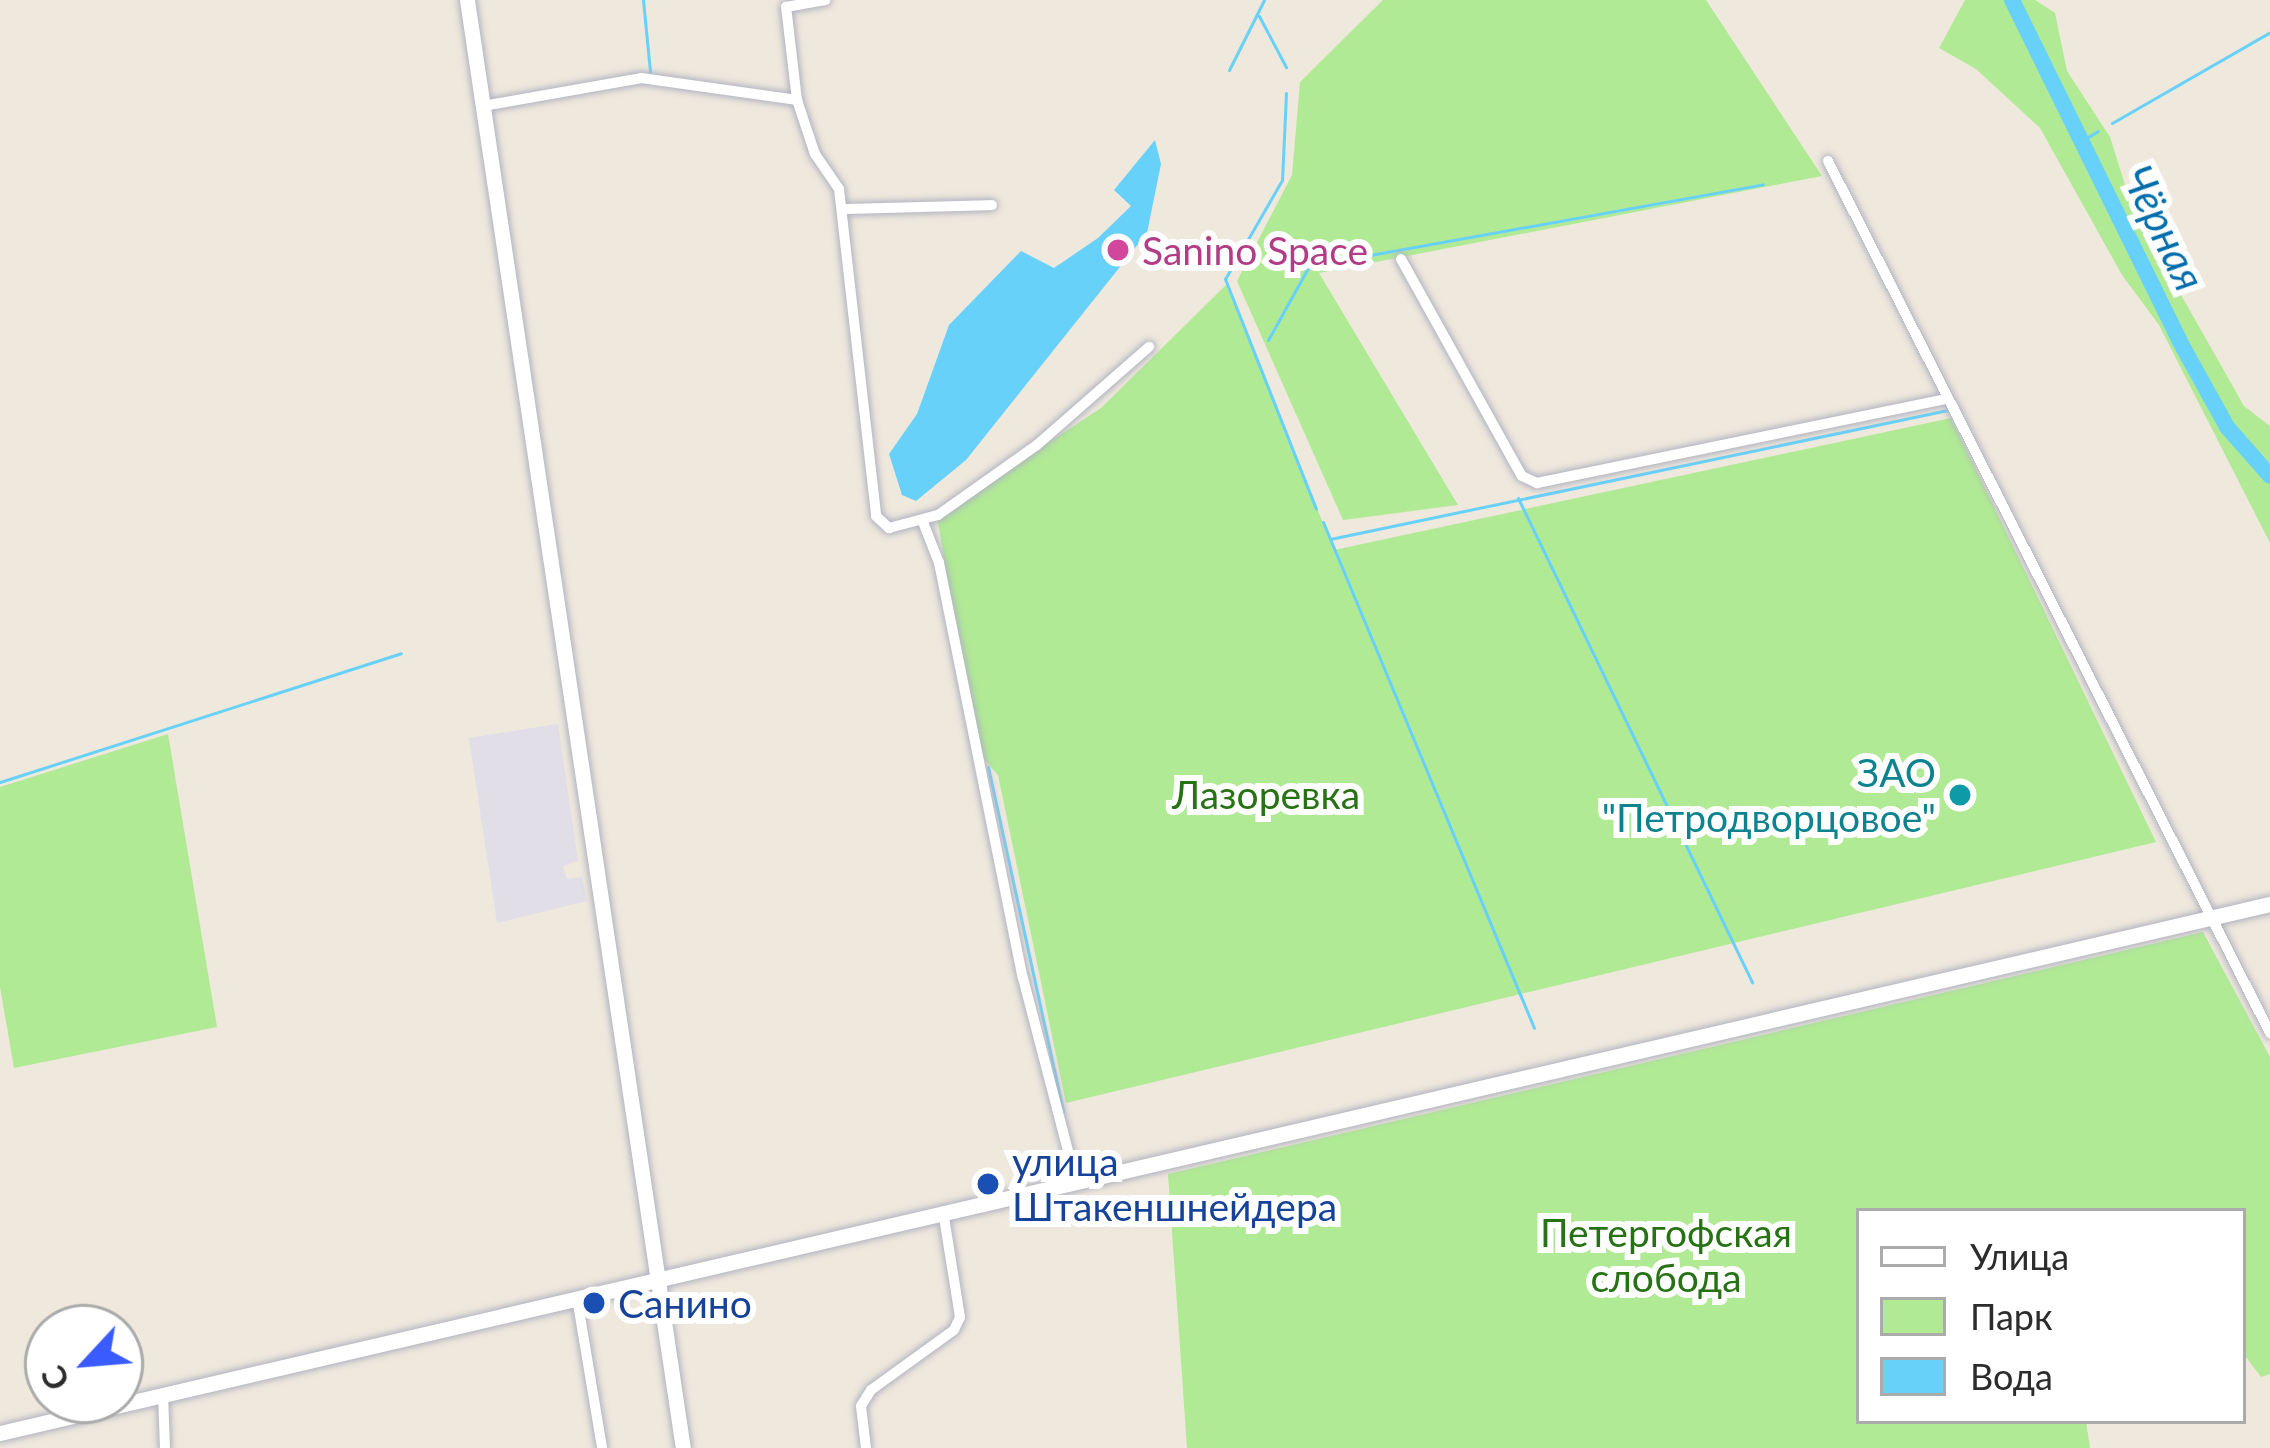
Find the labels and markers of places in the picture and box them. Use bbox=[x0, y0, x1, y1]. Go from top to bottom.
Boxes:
place label: Sanino Space bbox=[1142, 227, 1368, 273]
marker: Sanino Space bbox=[1105, 237, 1131, 263]
place label: ЗАО "Петродворцовое" bbox=[1602, 750, 1936, 841]
marker: ЗАО "Петродворцовое" bbox=[1947, 782, 1973, 808]
place label: улица Штакеншнейдера bbox=[1012, 1139, 1337, 1230]
marker: улица Штакеншнейдера bbox=[975, 1171, 1001, 1197]
place label: Санино bbox=[618, 1280, 752, 1326]
marker: Санино bbox=[581, 1290, 607, 1316]

